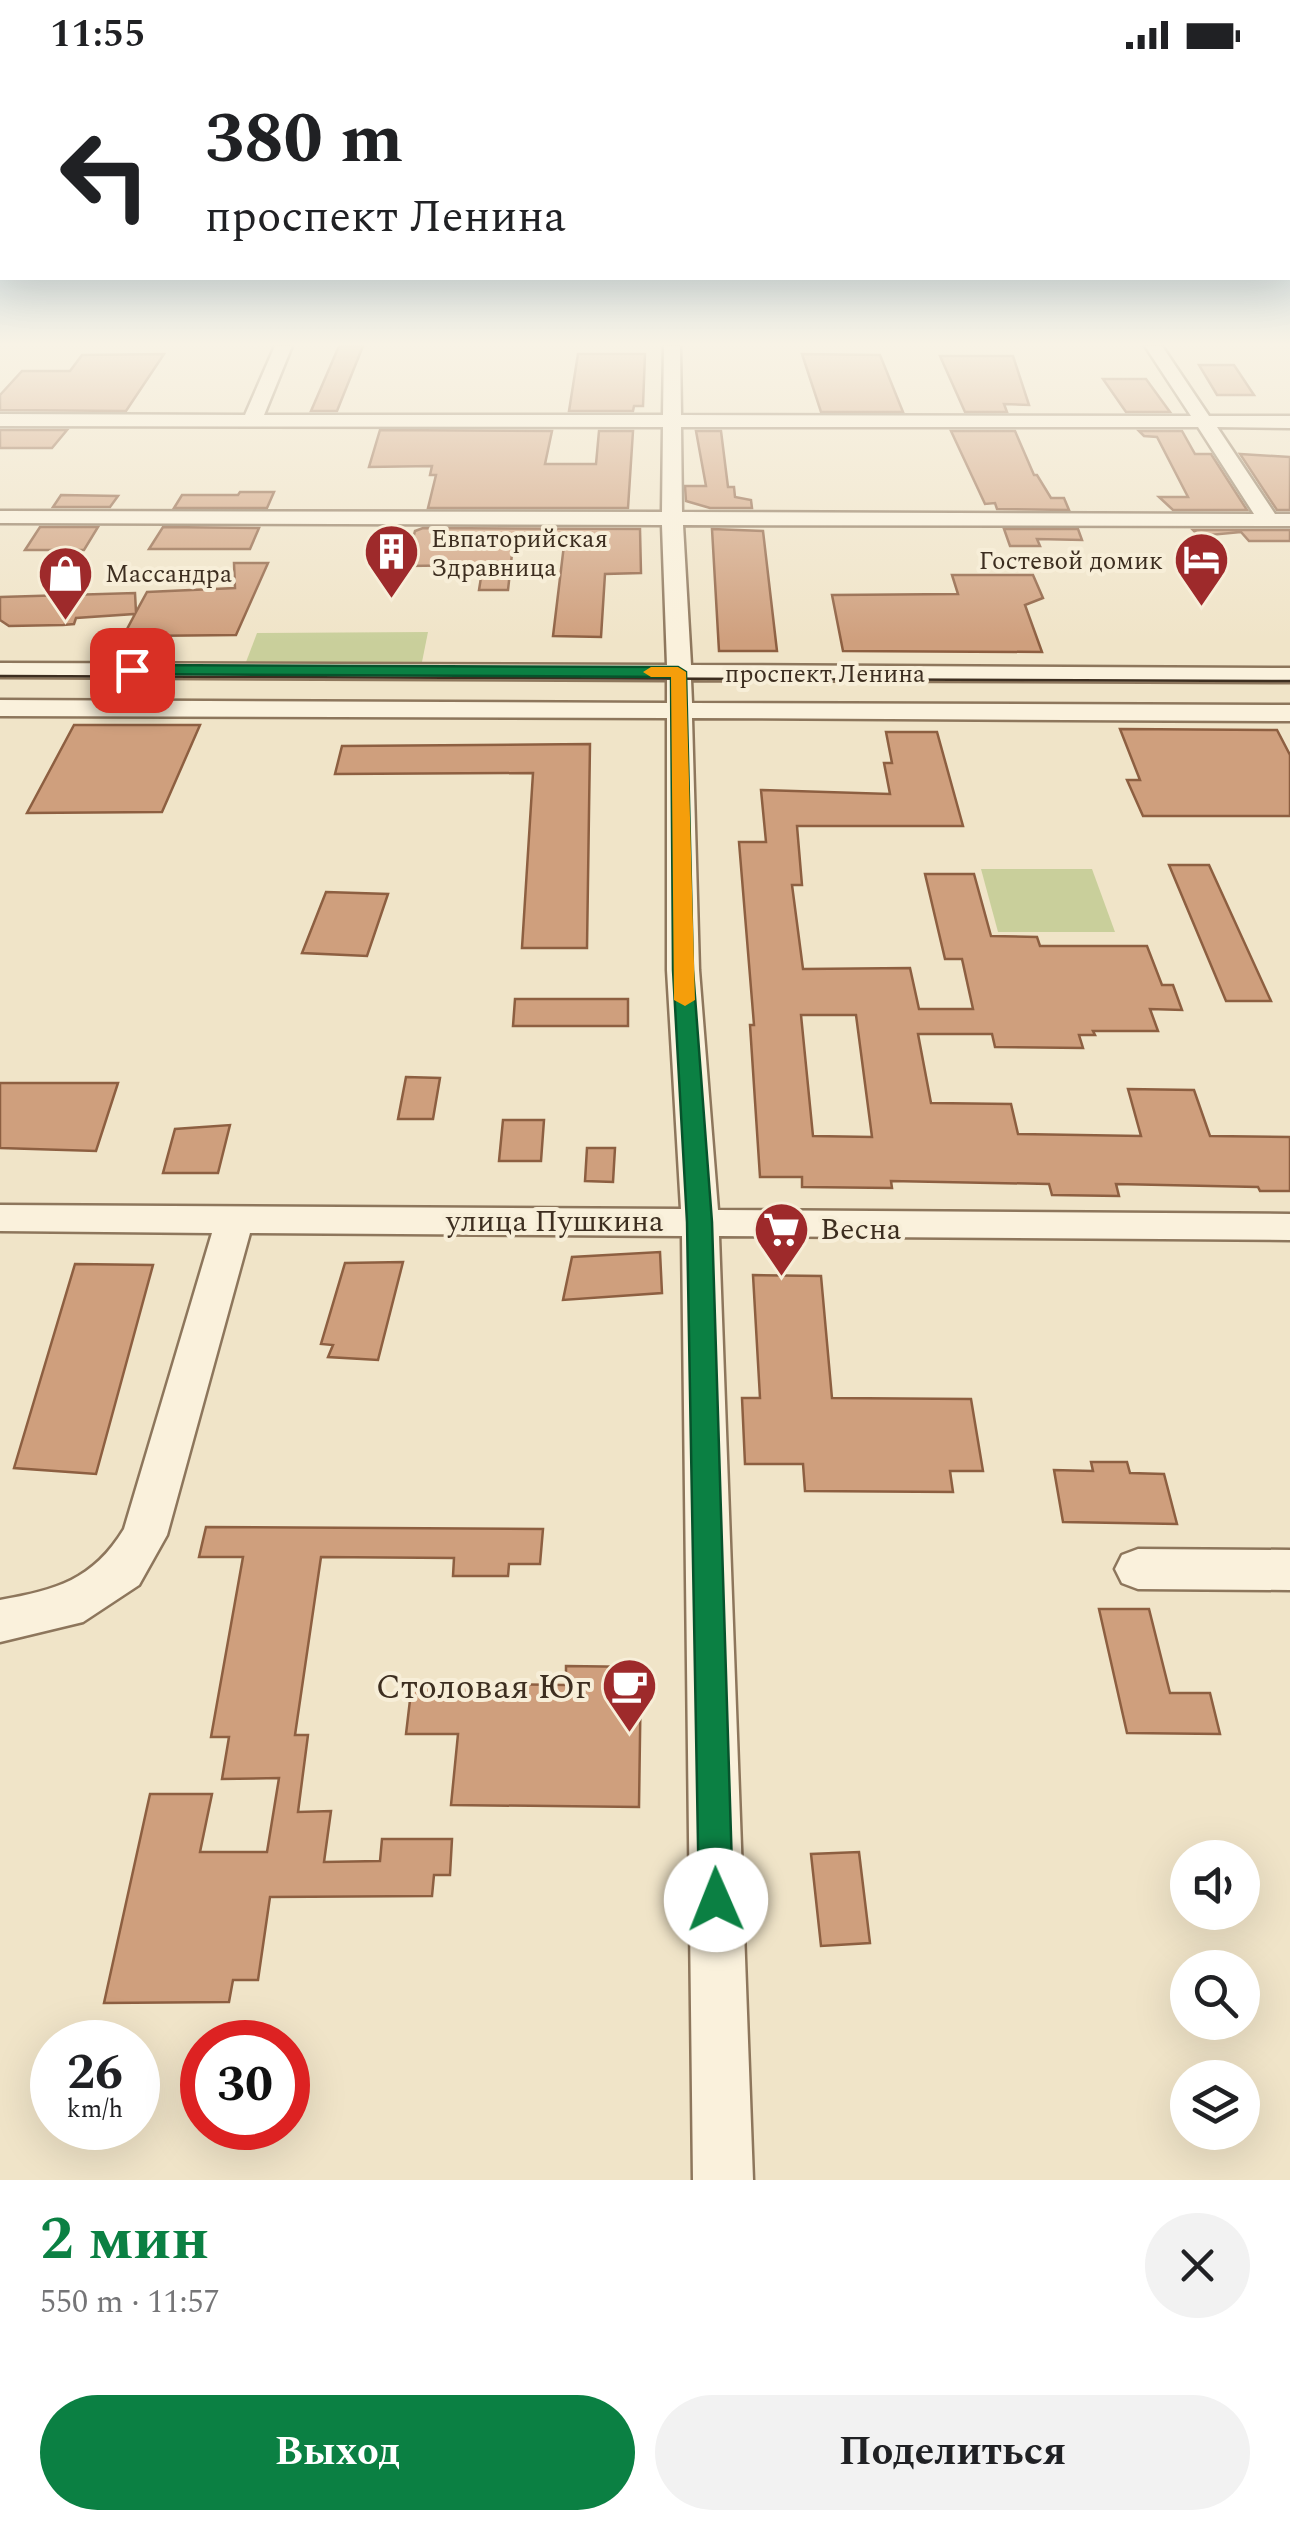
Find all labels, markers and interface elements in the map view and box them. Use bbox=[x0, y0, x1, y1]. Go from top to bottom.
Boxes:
text: 11:55 bbox=[50, 6, 145, 64]
text: 380 m bbox=[205, 87, 403, 193]
icon: left bbox=[40, 110, 170, 240]
text: проспект Ленина bbox=[205, 183, 566, 252]
place label: Евпаторийская Здравница bbox=[431, 521, 608, 588]
building icon: Евпаторийская Здравница bbox=[362, 522, 422, 601]
hotel icon: Гостевой домик bbox=[1172, 530, 1232, 609]
shop icon: Массандра bbox=[36, 543, 96, 622]
place label: Гостевой домик bbox=[979, 543, 1163, 581]
place label: Массандра bbox=[105, 556, 232, 594]
pin bbox=[90, 628, 175, 713]
icon: arrive bbox=[105, 643, 160, 698]
street label: проспект Ленина bbox=[725, 656, 925, 694]
street label: улица Пушкина bbox=[445, 1199, 664, 1245]
supermarket icon: Весна bbox=[751, 1199, 811, 1278]
place label: Весна bbox=[820, 1207, 902, 1253]
cafe icon: Столовая Юг bbox=[600, 1656, 660, 1735]
place label: Столовая Юг bbox=[376, 1661, 591, 1714]
map controls bbox=[1170, 1840, 1260, 2150]
button: sound bbox=[1170, 1840, 1260, 1930]
position arrow bbox=[664, 1848, 768, 1952]
button: search bbox=[1170, 1950, 1260, 2040]
speed limit sign: 30 bbox=[180, 2020, 310, 2150]
text: 26 bbox=[67, 2035, 123, 2111]
button: layers bbox=[1170, 2060, 1260, 2150]
text: km/h bbox=[67, 2091, 123, 2129]
text: 2 мин bbox=[40, 2194, 209, 2286]
button: close bbox=[1145, 2213, 1250, 2318]
text: 550 m · 11:57 bbox=[40, 2278, 220, 2327]
button: Выход bbox=[40, 2395, 635, 2510]
button: Поделиться bbox=[655, 2395, 1250, 2510]

